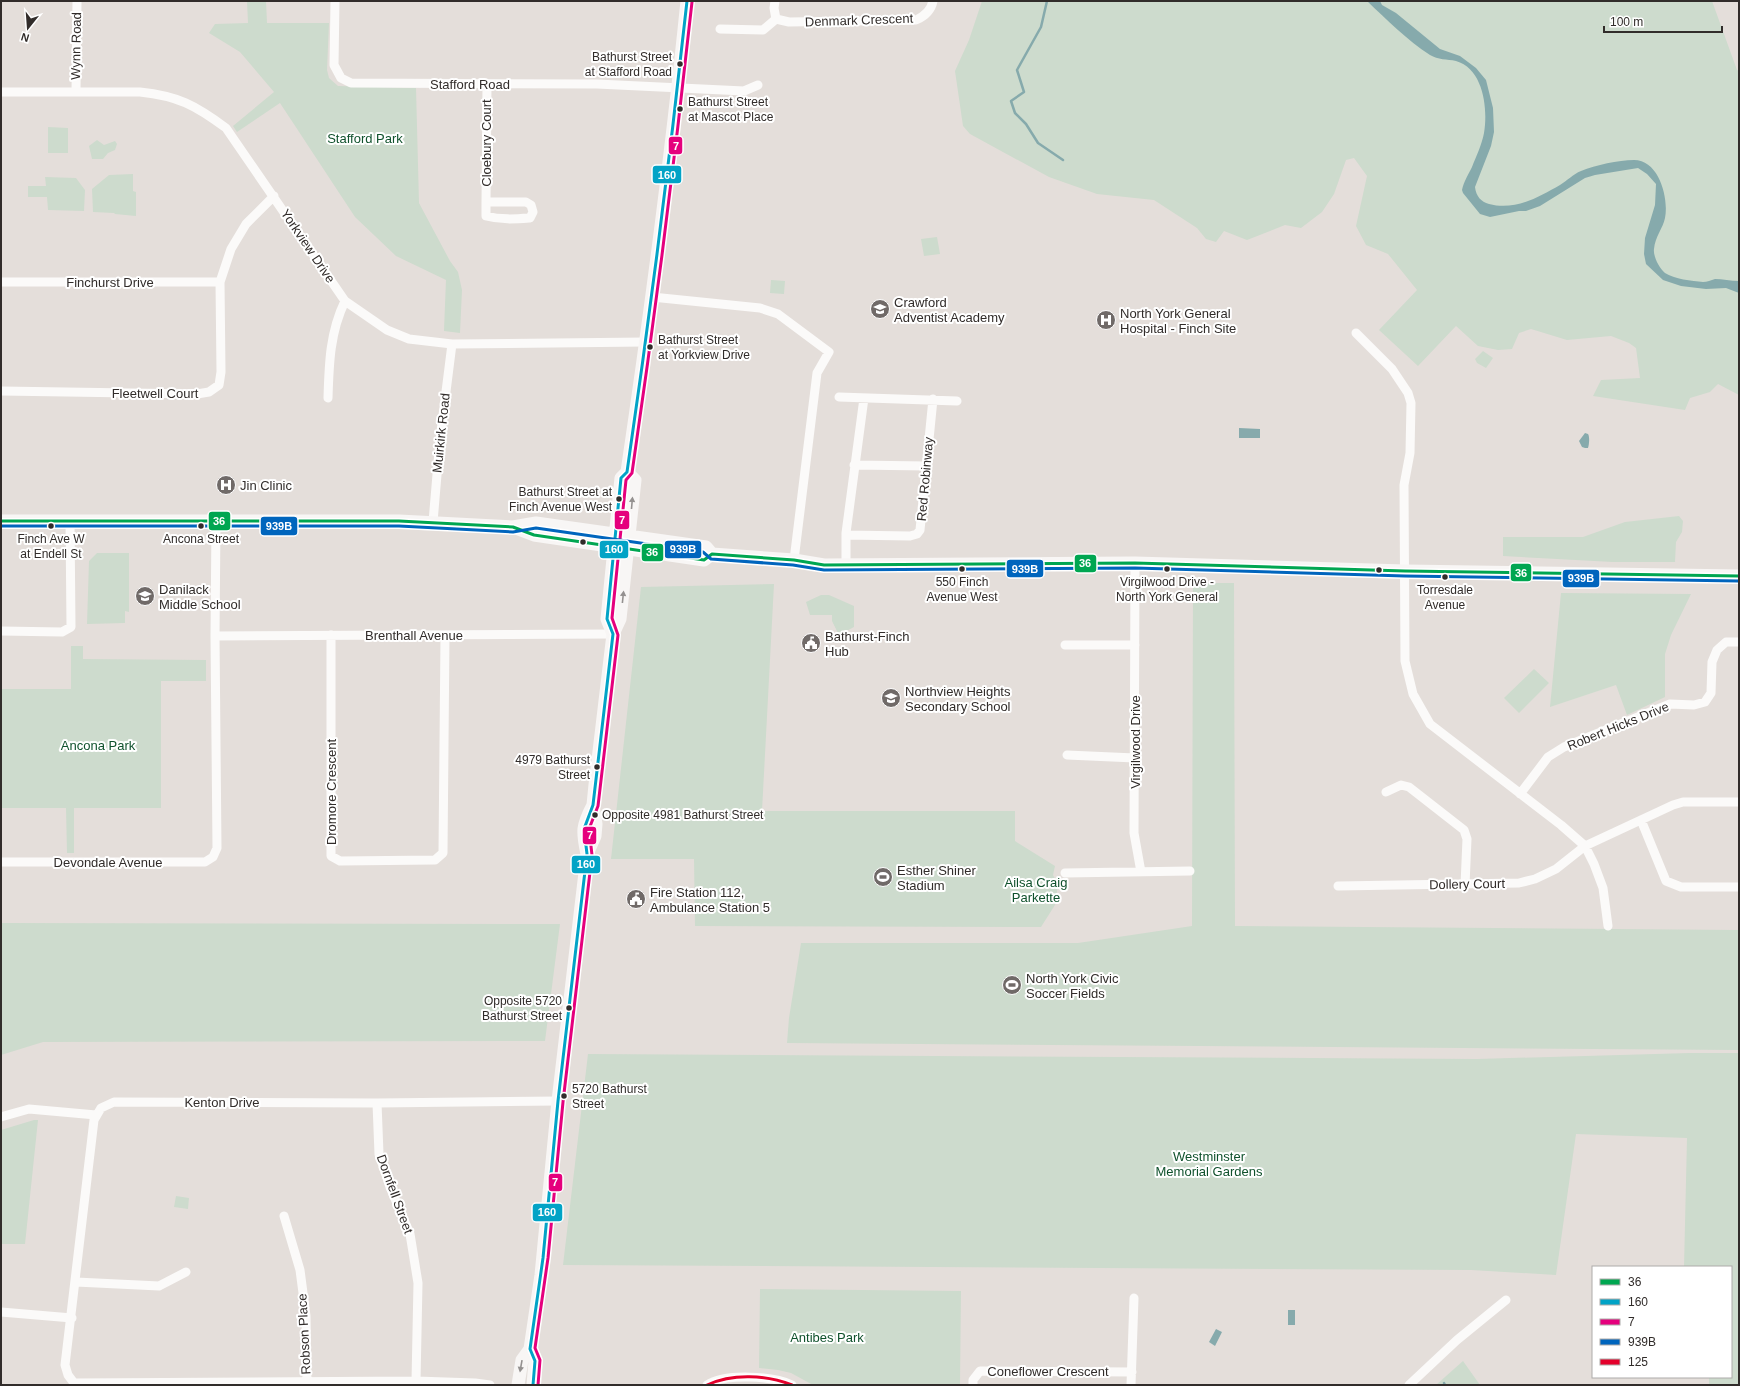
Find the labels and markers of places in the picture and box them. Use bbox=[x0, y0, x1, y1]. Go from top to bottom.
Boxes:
place label: Bathurst Street at Stafford Road bbox=[585, 50, 673, 79]
marker: Bathurst Street at Stafford Road bbox=[675, 59, 685, 69]
place label: Bathurst Street at Mascot Place bbox=[688, 95, 774, 124]
marker: Bathurst Street at Mascot Place bbox=[675, 104, 685, 114]
place label: Crawford Adventist Academy bbox=[894, 295, 1005, 325]
school or university icon: Crawford Adventist Academy bbox=[869, 298, 891, 320]
place label: North York General Hospital - Finch Site bbox=[1120, 306, 1236, 336]
hospital icon: North York General Hospital - Finch Site bbox=[1095, 309, 1117, 331]
place label: Bathurst Street at Yorkview Drive bbox=[658, 333, 750, 362]
marker: Bathurst Street at Yorkview Drive bbox=[645, 342, 655, 352]
hospital icon: Jin Clinic bbox=[215, 474, 237, 496]
place label: Jin Clinic bbox=[240, 478, 293, 493]
place label: Bathurst Street at Finch Avenue West bbox=[509, 485, 613, 514]
marker: Bathurst Street at Finch Avenue West bbox=[614, 494, 624, 504]
marker: Finch Ave W at Endell St bbox=[46, 521, 56, 531]
marker: Ancona Street bbox=[196, 521, 206, 531]
place label: Finch Ave W at Endell St bbox=[17, 532, 85, 561]
place label: Ancona Street bbox=[163, 532, 240, 546]
unlabelled marker bbox=[578, 537, 588, 547]
marker: 550 Finch Avenue West bbox=[957, 564, 967, 574]
marker: Virgilwood Drive - North York General bbox=[1162, 564, 1172, 574]
unlabelled marker bbox=[1374, 565, 1384, 575]
marker: Torresdale Avenue bbox=[1440, 572, 1450, 582]
place label: 550 Finch Avenue West bbox=[927, 575, 998, 604]
place label: Virgilwood Drive - North York General bbox=[1116, 575, 1218, 604]
place label: Danilack Middle School bbox=[159, 582, 241, 612]
place label: Torresdale Avenue bbox=[1417, 583, 1473, 612]
school or university icon: Danilack Middle School bbox=[134, 585, 156, 607]
place label: Bathurst-Finch Hub bbox=[825, 629, 910, 659]
public building icon: Bathurst-Finch Hub bbox=[800, 632, 822, 654]
place label: Northview Heights Secondary School bbox=[905, 684, 1011, 714]
school or university icon: Northview Heights Secondary School bbox=[880, 687, 902, 709]
place label: 4979 Bathurst Street bbox=[515, 753, 591, 782]
marker: 4979 Bathurst Street bbox=[592, 762, 602, 772]
place label: Opposite 4981 Bathurst Street bbox=[602, 808, 764, 822]
marker: Opposite 4981 Bathurst Street bbox=[590, 810, 600, 820]
place label: Esther Shiner Stadium bbox=[897, 863, 976, 893]
sports icon: Esther Shiner Stadium bbox=[872, 866, 894, 888]
place label: Fire Station 112, Ambulance Station 5 bbox=[650, 885, 770, 915]
public building icon: Fire Station 112, Ambulance Station 5 bbox=[625, 888, 647, 910]
place label: North York Civic Soccer Fields bbox=[1026, 971, 1119, 1001]
sports icon: North York Civic Soccer Fields bbox=[1001, 974, 1023, 996]
place label: Opposite 5720 Bathurst Street bbox=[482, 994, 563, 1023]
marker: Opposite 5720 Bathurst Street bbox=[564, 1003, 574, 1013]
place label: 5720 Bathurst Street bbox=[572, 1082, 647, 1111]
marker: 5720 Bathurst Street bbox=[559, 1091, 569, 1101]

